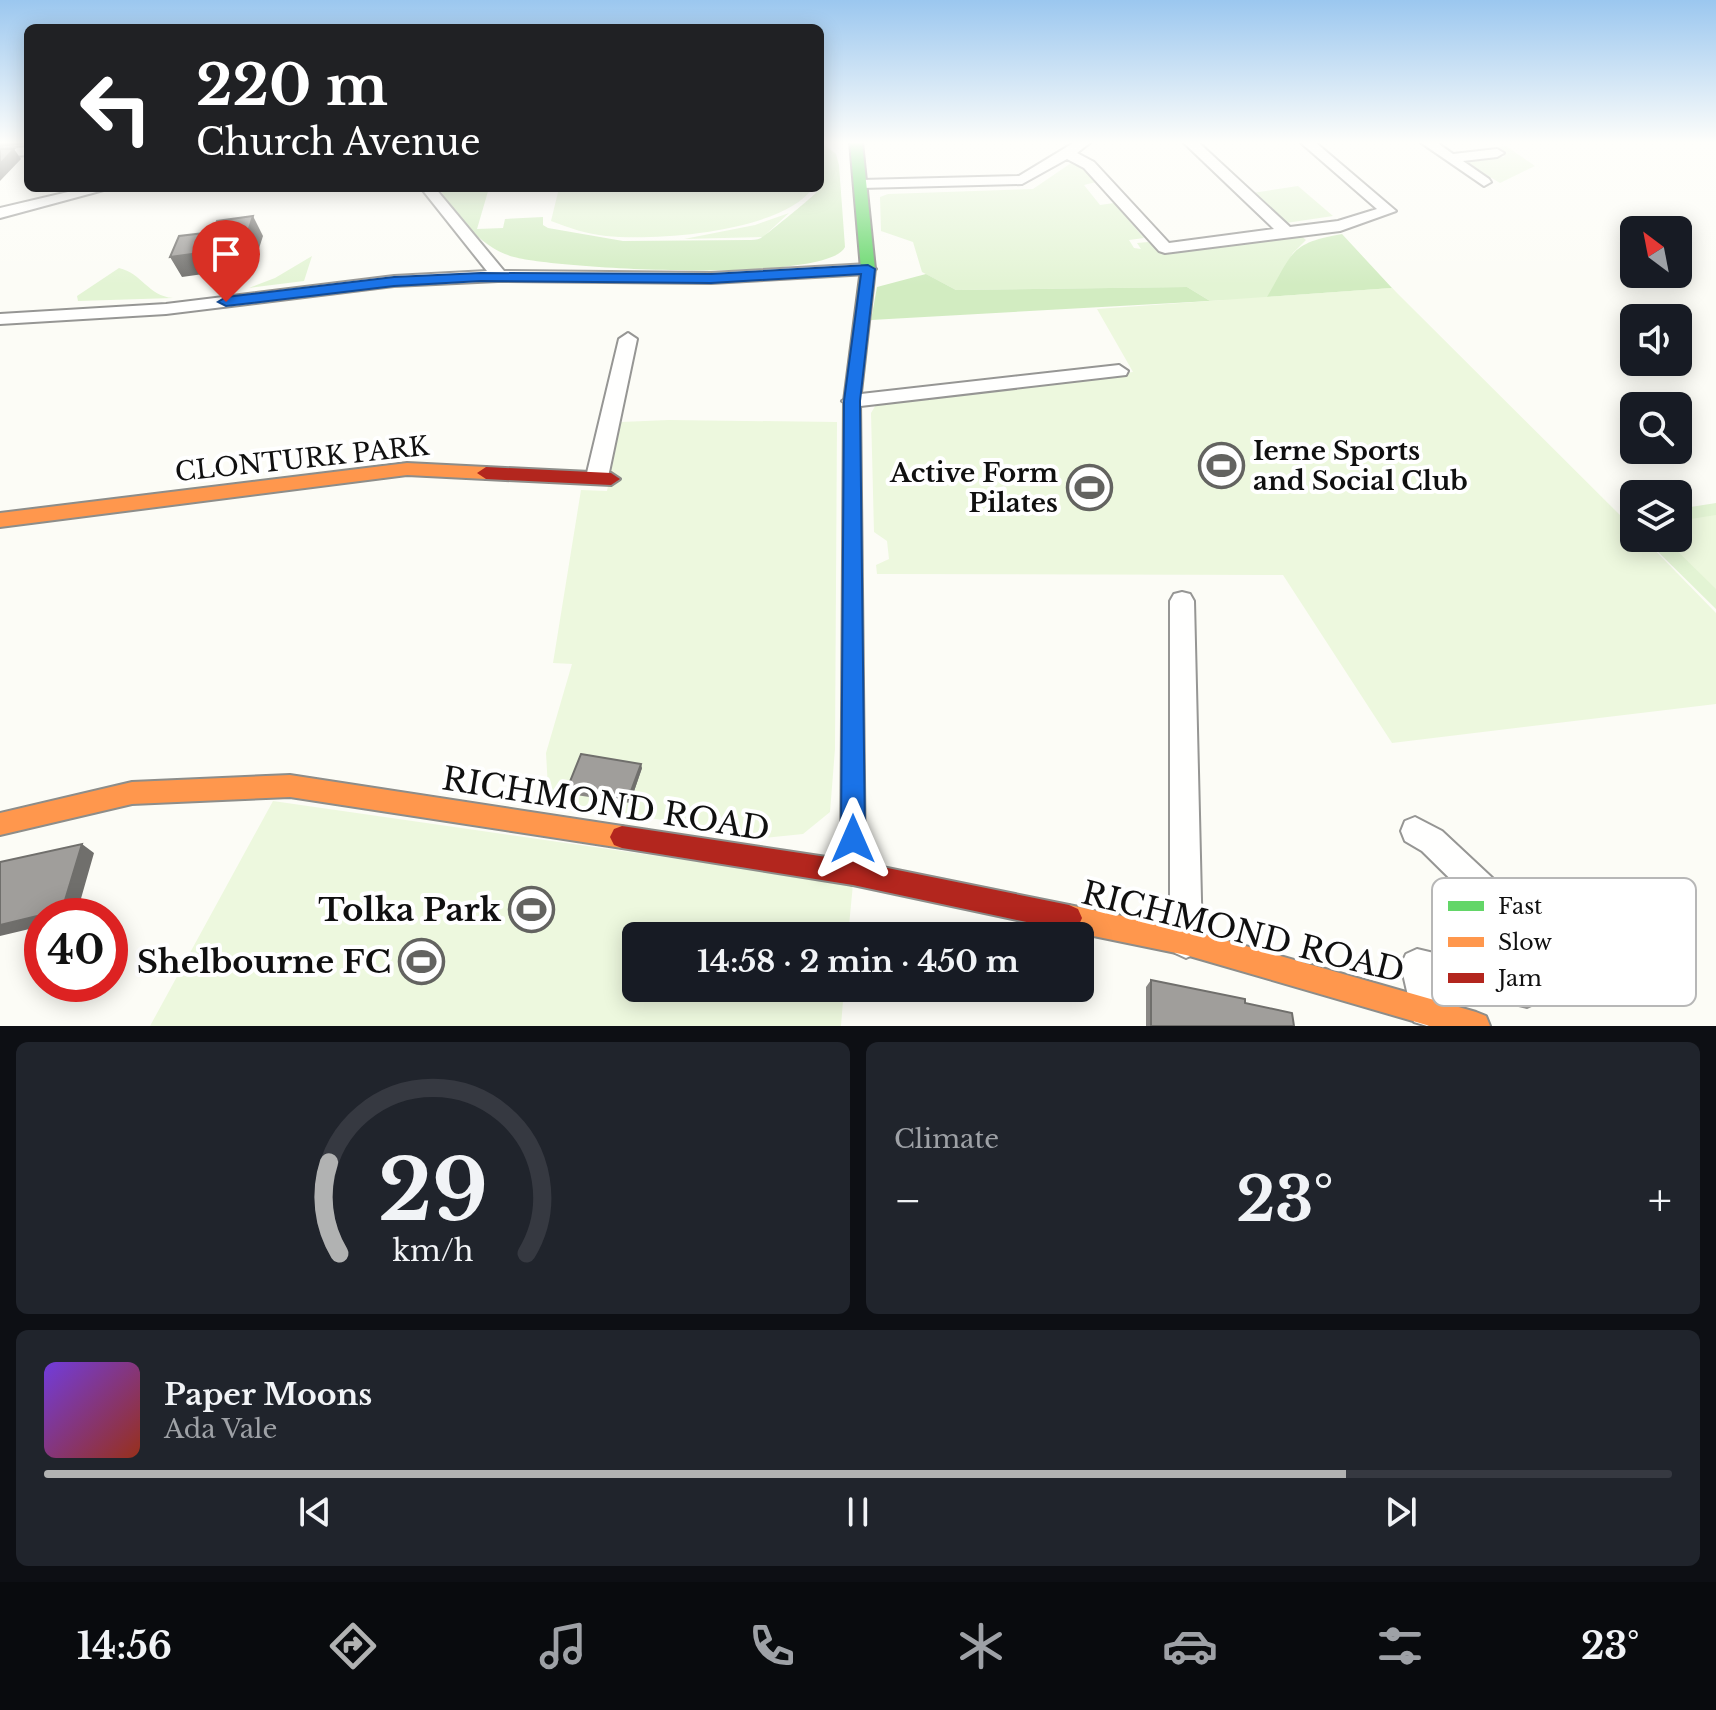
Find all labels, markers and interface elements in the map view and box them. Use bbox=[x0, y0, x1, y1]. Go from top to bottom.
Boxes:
text: 220 m bbox=[196, 51, 388, 120]
icon: left bbox=[64, 56, 168, 160]
text: Church Avenue bbox=[196, 120, 481, 165]
north arrow bbox=[1620, 216, 1692, 288]
map controls bbox=[1620, 216, 1692, 552]
pin bbox=[192, 220, 260, 302]
icon: arrive bbox=[204, 232, 248, 276]
button: sound bbox=[1620, 304, 1692, 376]
button: search bbox=[1620, 392, 1692, 464]
street label: CLONTURK PARK bbox=[173, 430, 431, 488]
place label: Ierne Sports and Social Club bbox=[1253, 435, 1468, 497]
sports icon: Ierne Sports and Social Club bbox=[1198, 442, 1246, 490]
place label: Active Form Pilates bbox=[889, 457, 1058, 519]
sports icon: Active Form Pilates bbox=[1065, 464, 1113, 512]
button: layers bbox=[1620, 480, 1692, 552]
street label: RICHMOND ROAD bbox=[439, 758, 773, 850]
position arrow bbox=[811, 797, 895, 881]
street label: RICHMOND ROAD bbox=[1078, 873, 1408, 991]
legend bbox=[1432, 878, 1696, 1006]
sports icon: Tolka Park bbox=[508, 886, 556, 934]
place label: Tolka Park bbox=[318, 890, 502, 930]
text: Fast bbox=[1498, 893, 1543, 920]
speed limit sign: 40 bbox=[24, 898, 128, 1002]
text: Slow bbox=[1498, 929, 1552, 956]
sports icon: Shelbourne FC bbox=[398, 938, 446, 986]
place label: Shelbourne FC bbox=[137, 942, 391, 982]
text: 14:58 · 2 min · 450 m bbox=[697, 943, 1019, 980]
text: Jam bbox=[1495, 965, 1542, 992]
text: Climate bbox=[894, 1123, 999, 1155]
text: 29 bbox=[378, 1139, 488, 1242]
text: 23° bbox=[1236, 1163, 1334, 1237]
text: − bbox=[894, 1173, 922, 1228]
text: + bbox=[1648, 1173, 1672, 1228]
text: km/h bbox=[392, 1233, 474, 1269]
text: Paper Moons bbox=[164, 1376, 372, 1413]
text: Ada Vale bbox=[164, 1413, 277, 1445]
icon: previous bbox=[293, 1490, 337, 1534]
icon: pause bbox=[836, 1490, 880, 1534]
icon: next bbox=[1379, 1490, 1423, 1534]
icon: directions bbox=[325, 1618, 381, 1674]
icon: music bbox=[535, 1618, 591, 1674]
icon: phone bbox=[744, 1618, 800, 1674]
icon: climate bbox=[953, 1618, 1009, 1674]
icon: car bbox=[1162, 1618, 1218, 1674]
icon: filters bbox=[1372, 1618, 1428, 1674]
text: 14:56 bbox=[77, 1624, 172, 1669]
text: 23° bbox=[1581, 1624, 1639, 1669]

